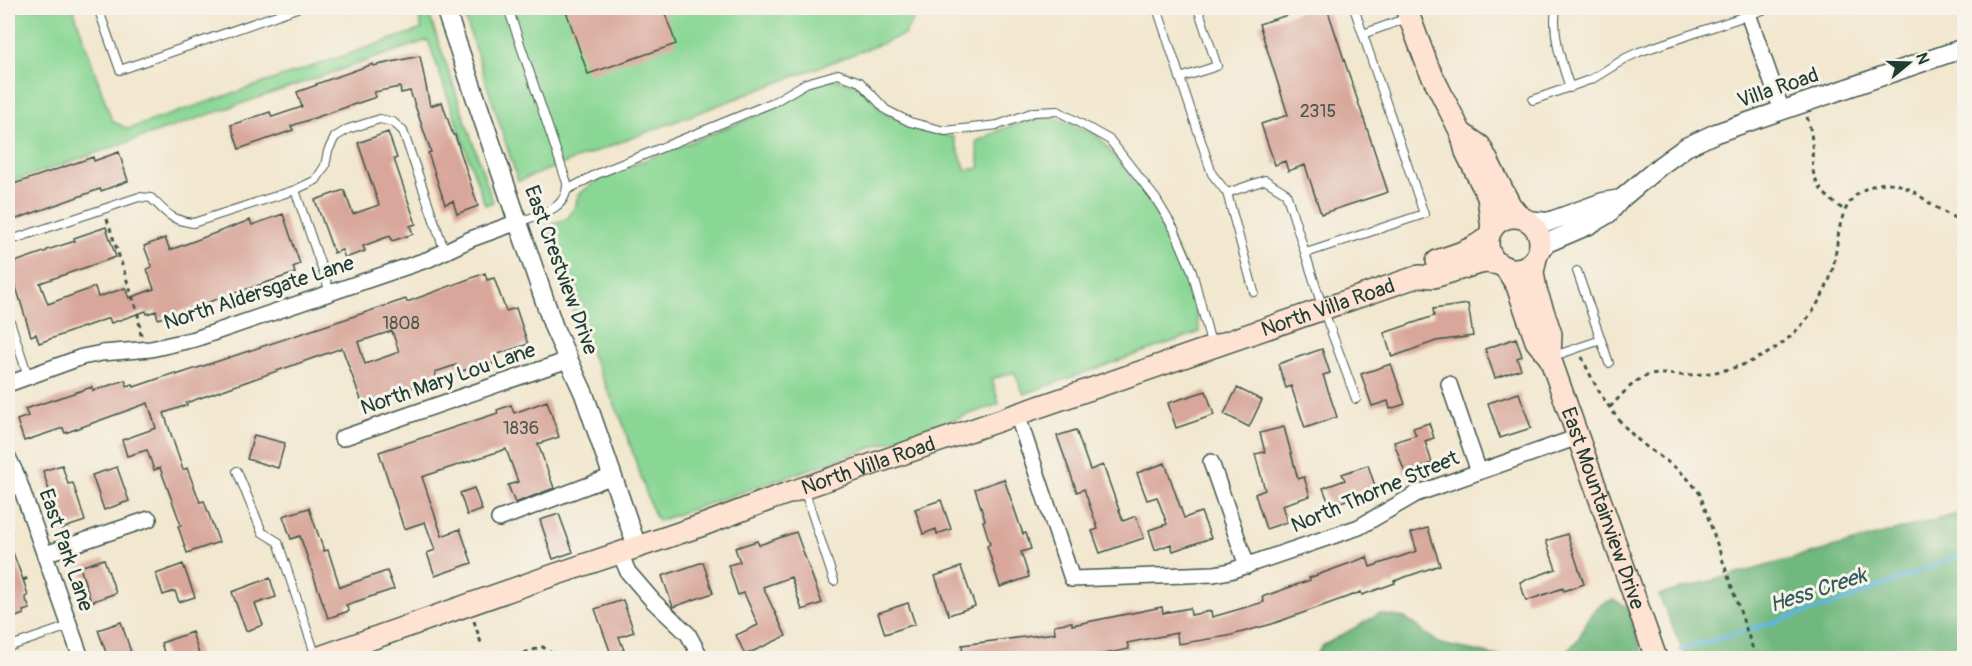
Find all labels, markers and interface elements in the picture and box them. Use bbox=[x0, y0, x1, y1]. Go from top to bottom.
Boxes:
north arrow bbox=[1879, 33, 1939, 93]
text: N bbox=[1911, 50, 1934, 67]
street label: Villa Road bbox=[1734, 62, 1822, 114]
house number: 2315 bbox=[1300, 100, 1336, 123]
street label: East Crestview Drive bbox=[518, 182, 604, 359]
street label: North Aldersgate Lane bbox=[160, 249, 358, 337]
street label: North Villa Road bbox=[1257, 272, 1398, 343]
house number: 1808 bbox=[382, 312, 420, 335]
street label: North Mary Lou Lane bbox=[357, 336, 540, 422]
street label: East Mountainview Drive bbox=[1555, 403, 1651, 614]
house number: 1836 bbox=[503, 417, 539, 440]
street label: North Villa Road bbox=[798, 430, 939, 501]
street label: North Thorne Street bbox=[1287, 444, 1464, 540]
street label: East Park Lane bbox=[32, 485, 100, 615]
water label: Hess Creek bbox=[1766, 561, 1872, 619]

